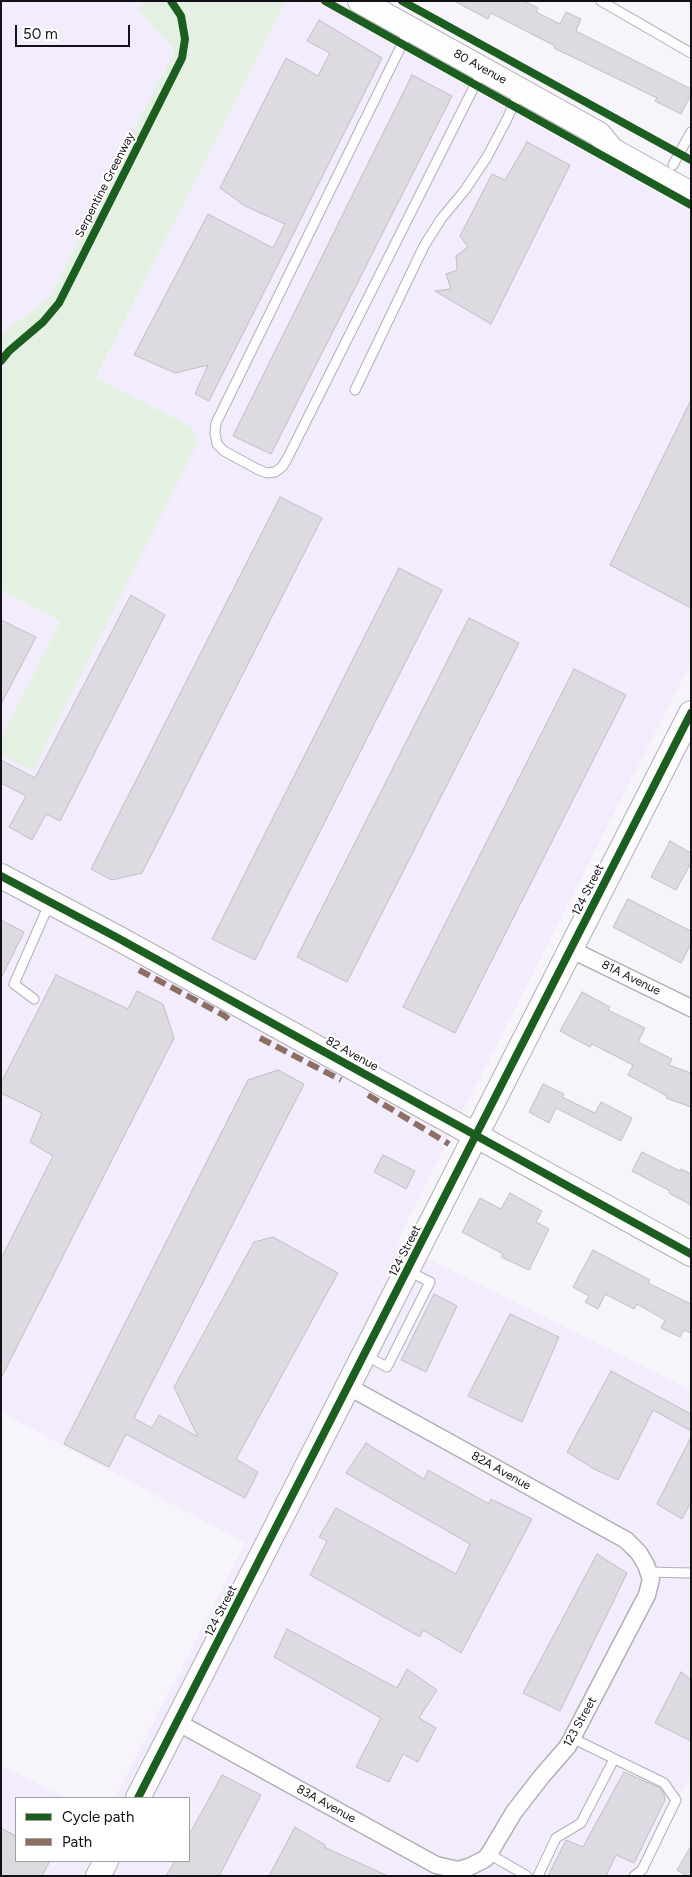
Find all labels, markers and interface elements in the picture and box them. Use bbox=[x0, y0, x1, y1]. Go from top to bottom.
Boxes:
scale bar bbox=[18, 15, 132, 47]
text: 50 m bbox=[23, 25, 58, 43]
street label: 80 Avenue bbox=[451, 46, 509, 88]
street label: Serpentine Greenway bbox=[72, 130, 138, 240]
street label: 124 Street bbox=[569, 862, 607, 918]
street label: 81A Avenue bbox=[599, 958, 663, 998]
street label: 82 Avenue bbox=[323, 1034, 381, 1074]
street label: 124 Street bbox=[386, 1223, 424, 1279]
street label: 82A Avenue bbox=[469, 1449, 533, 1493]
street label: 124 Street bbox=[202, 1583, 240, 1639]
street label: 123 Street bbox=[560, 1695, 600, 1749]
street label: 83A Avenue bbox=[294, 1782, 358, 1826]
legend bbox=[15, 1797, 190, 1862]
text: Cycle path bbox=[62, 1808, 134, 1826]
text: Path bbox=[62, 1833, 92, 1851]

